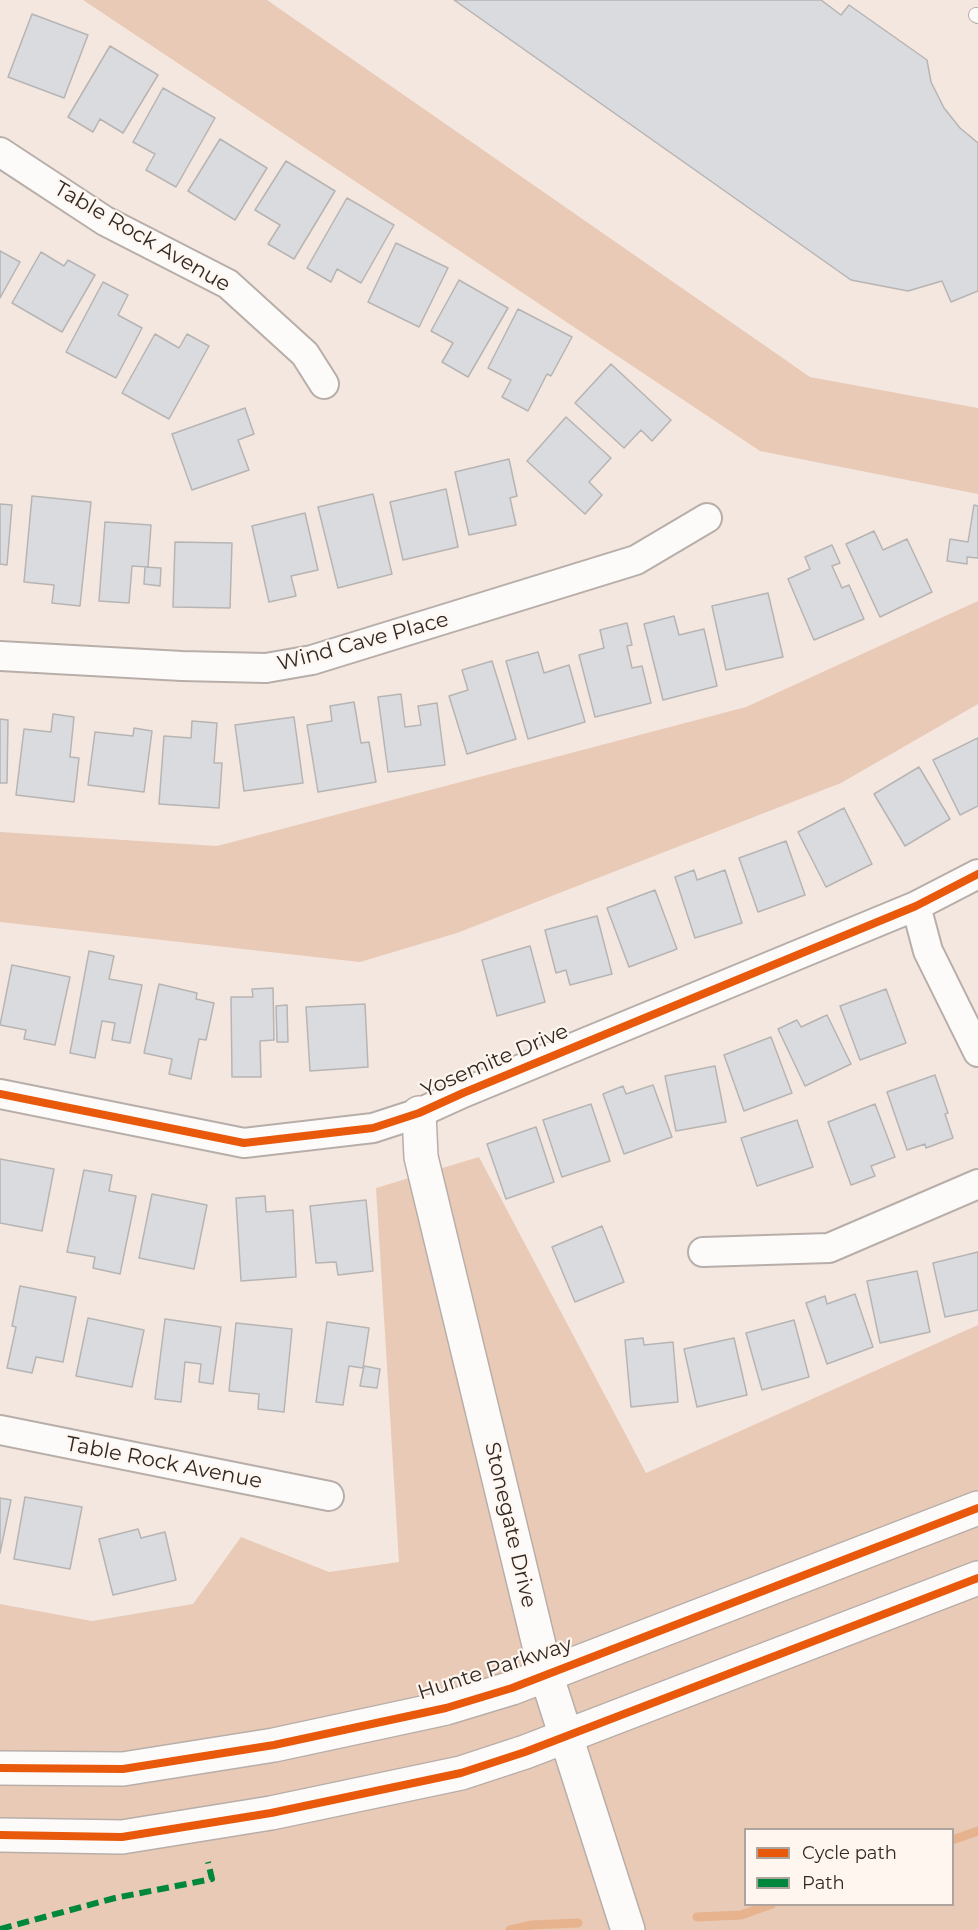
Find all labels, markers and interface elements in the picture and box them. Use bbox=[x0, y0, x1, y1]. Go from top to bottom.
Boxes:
street label: Table Rock Avenue bbox=[49, 176, 235, 298]
street label: Wind Cave Place bbox=[275, 607, 451, 677]
street label: Yosemite Drive bbox=[418, 1019, 572, 1103]
street label: Table Rock Avenue bbox=[64, 1432, 264, 1494]
street label: Stonegate Drive bbox=[479, 1440, 541, 1610]
street label: Hunte Parkway bbox=[415, 1632, 575, 1706]
legend bbox=[744, 1828, 954, 1906]
text: Cycle path bbox=[802, 1842, 897, 1864]
text: Path bbox=[802, 1872, 845, 1894]

